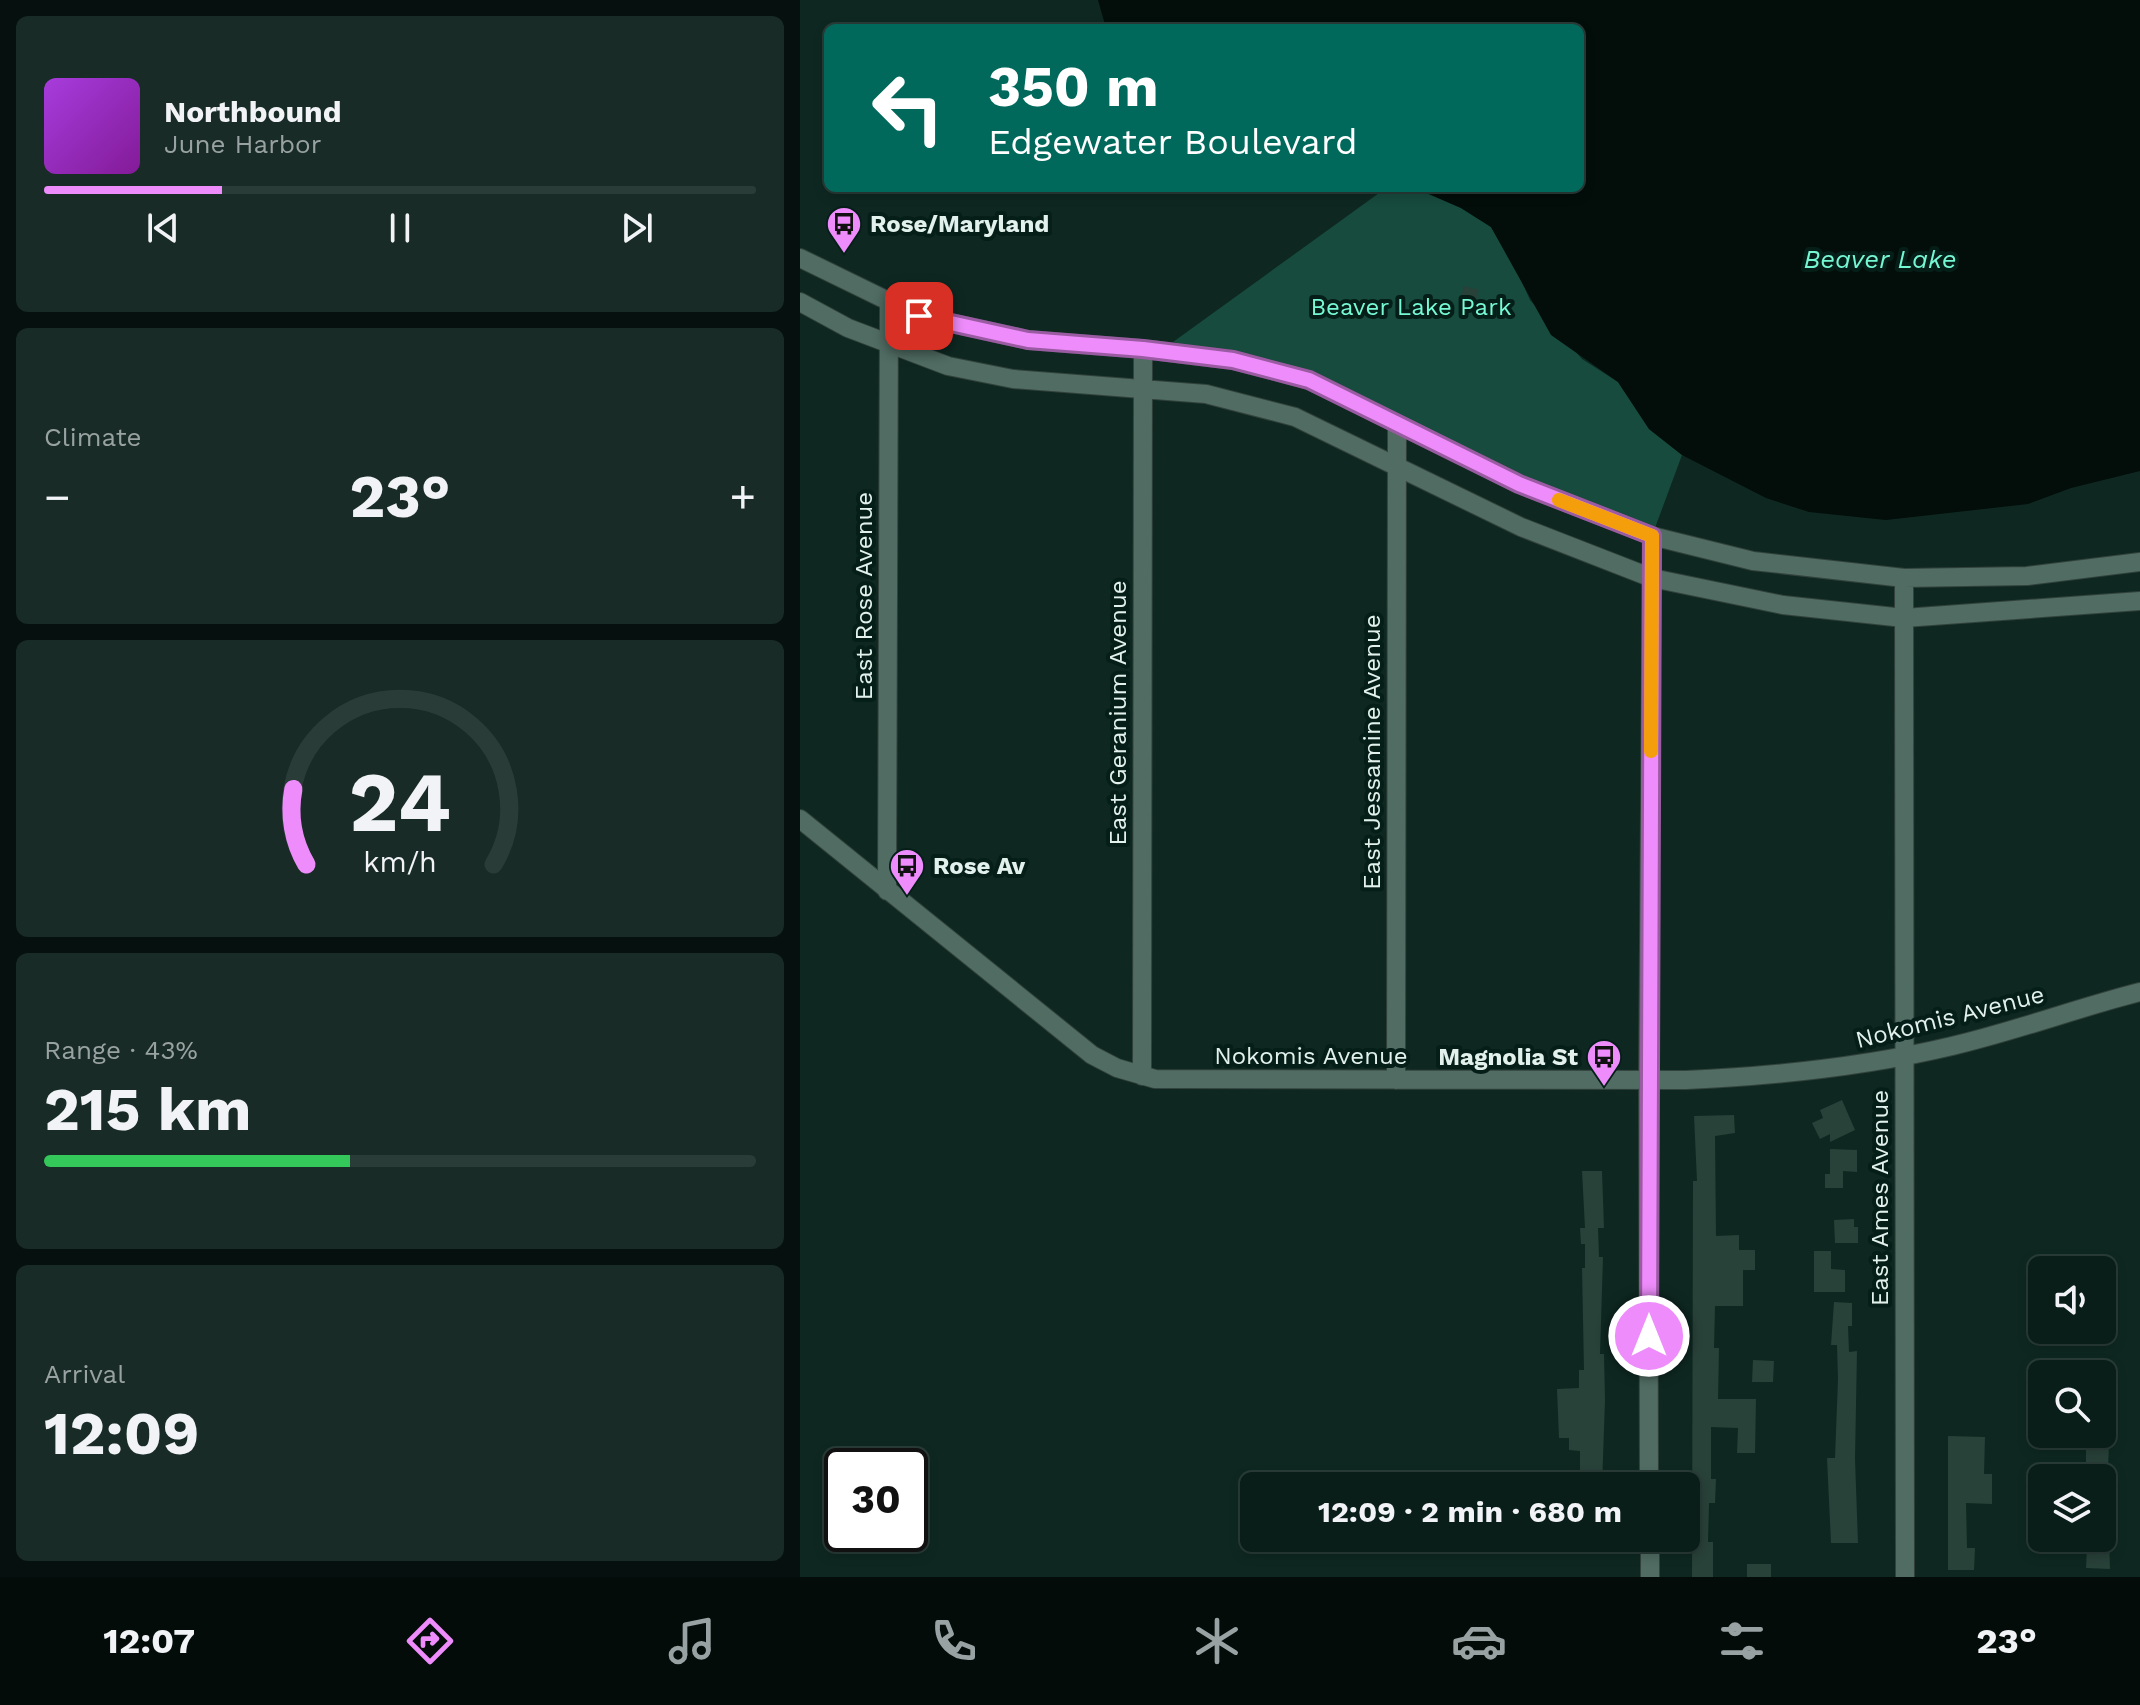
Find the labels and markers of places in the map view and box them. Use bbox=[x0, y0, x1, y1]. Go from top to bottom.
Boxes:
bus stop icon: Rose/Maryland bbox=[825, 205, 863, 255]
place label: Rose/Maryland bbox=[870, 210, 1049, 238]
pin bbox=[885, 282, 953, 350]
bus stop icon: Rose Av bbox=[888, 847, 926, 897]
place label: Rose Av bbox=[933, 852, 1026, 880]
bus stop icon: Magnolia St bbox=[1585, 1038, 1623, 1088]
place label: Magnolia St bbox=[1438, 1043, 1579, 1071]

